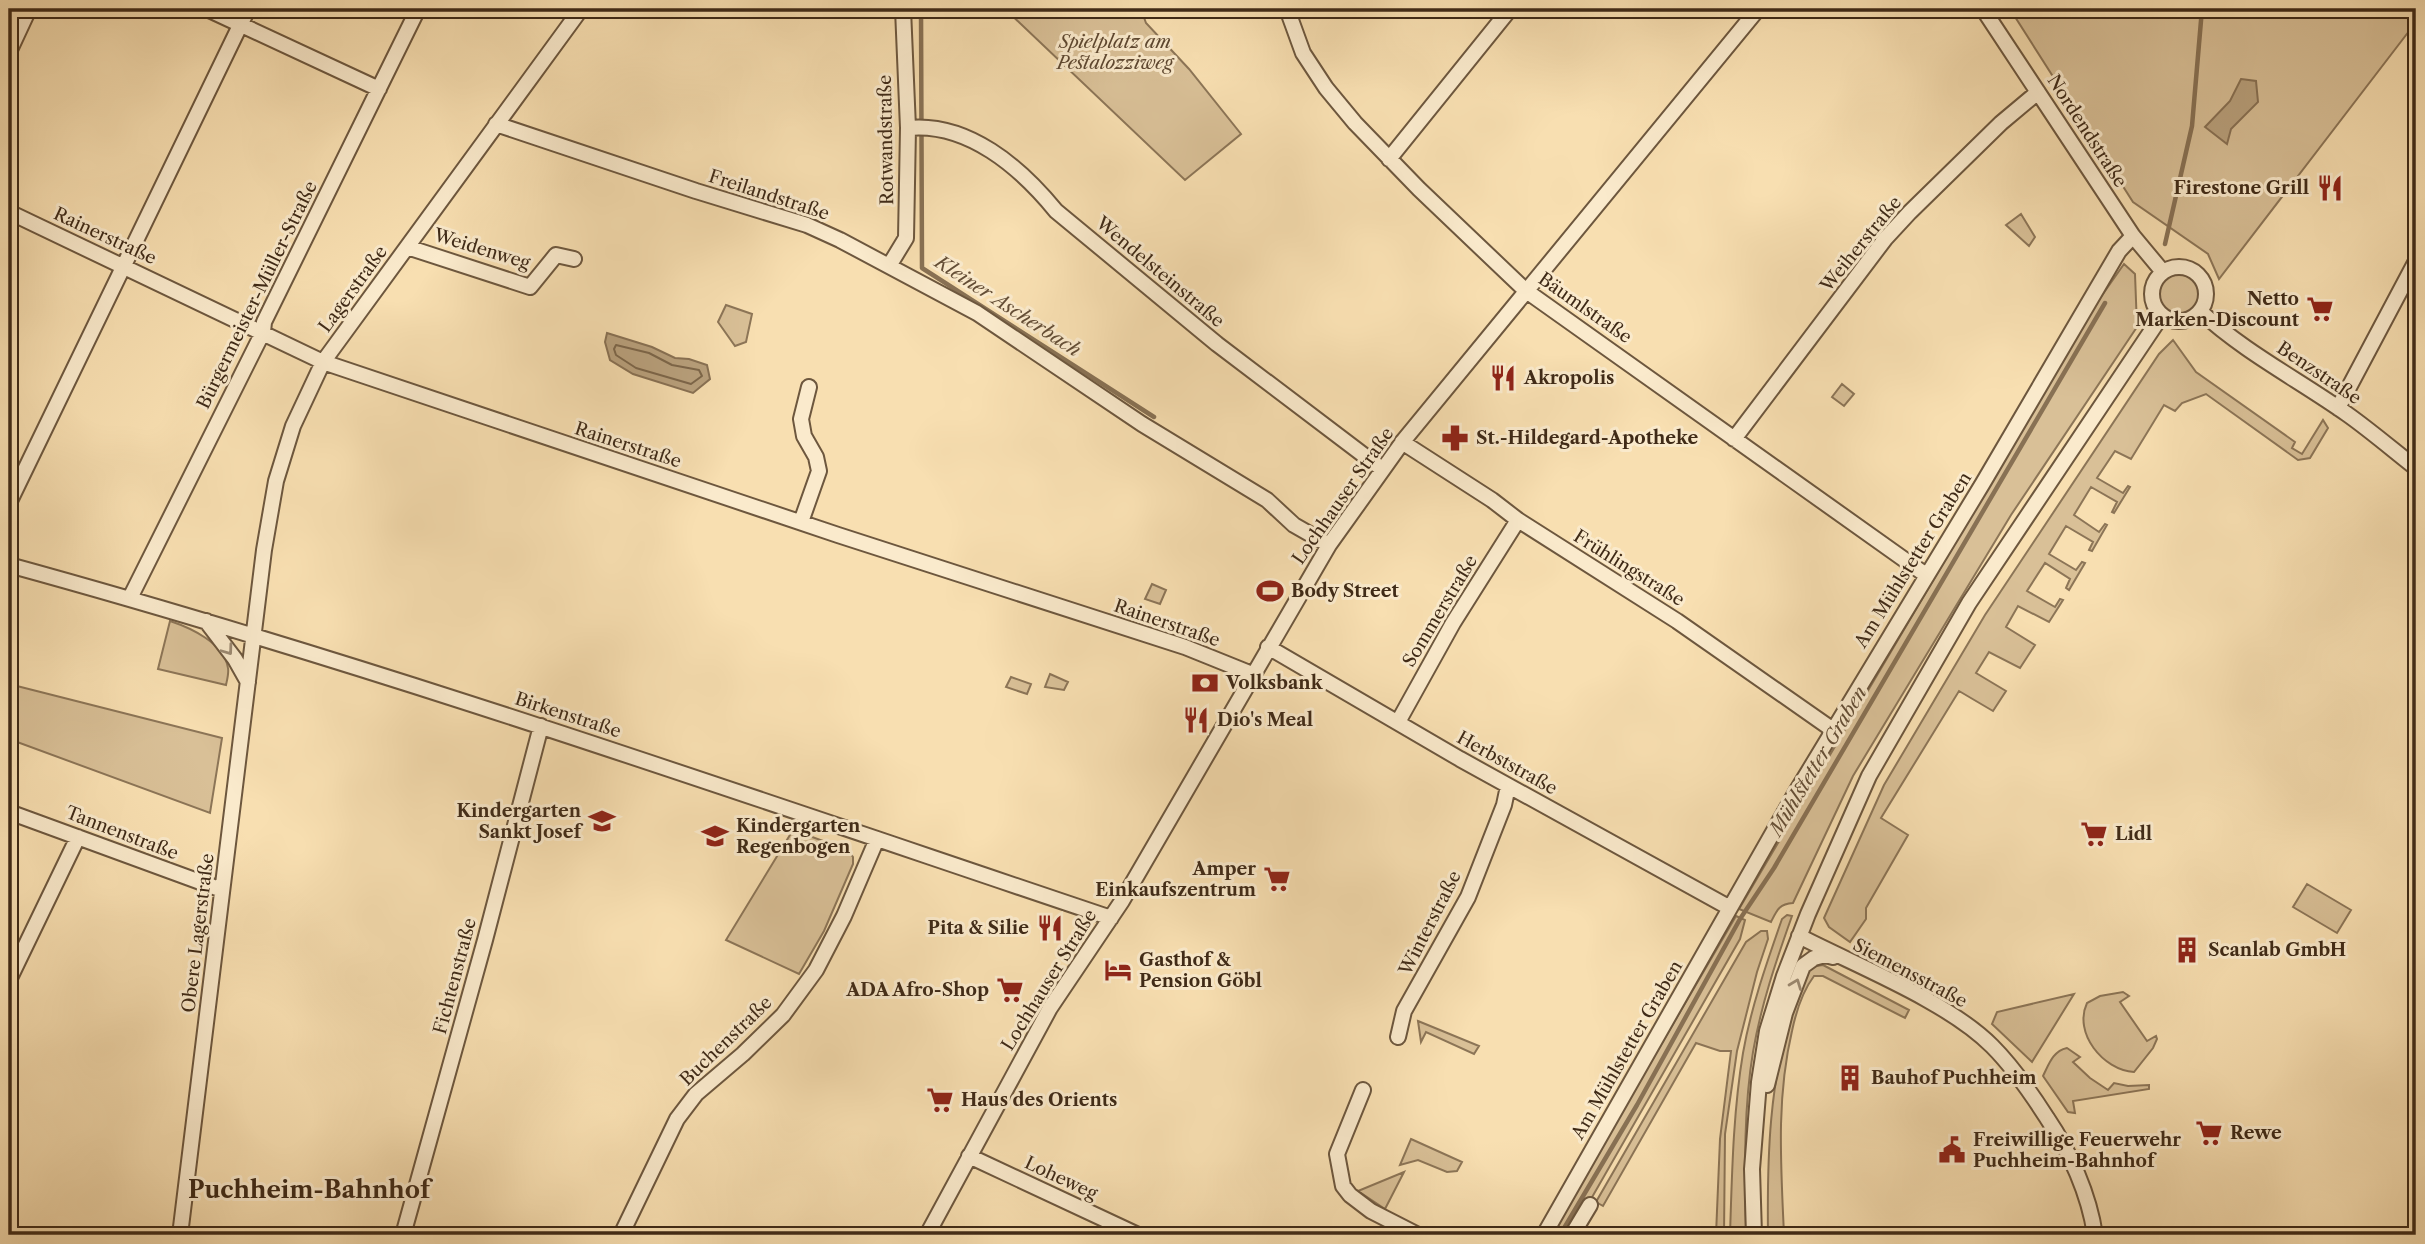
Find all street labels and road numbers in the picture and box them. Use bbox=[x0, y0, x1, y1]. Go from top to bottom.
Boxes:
street label: Nordendstraße bbox=[2042, 71, 2132, 191]
street label: Rotwandstraße bbox=[874, 75, 898, 205]
street label: Freilandstraße bbox=[706, 165, 832, 225]
street label: Bürgermeister-Müller-Straße bbox=[192, 178, 322, 412]
street label: Weiherstraße bbox=[1815, 192, 1906, 297]
street label: Rainerstraße bbox=[50, 203, 160, 269]
street label: Wendelsteinstraße bbox=[1091, 211, 1229, 332]
street label: Weidenweg bbox=[430, 224, 533, 274]
street label: Lagerstraße bbox=[314, 241, 392, 337]
street label: Bäumlstraße bbox=[1534, 268, 1636, 348]
street label: Benzstraße bbox=[2273, 337, 2365, 409]
street label: Rainerstraße bbox=[572, 417, 684, 473]
street label: Lochhauser Straße bbox=[1288, 423, 1398, 569]
street label: Am Mühlstetter Graben bbox=[1849, 468, 1976, 653]
street label: Frühlingstraße bbox=[1569, 525, 1689, 611]
street label: Sommerstraße bbox=[1398, 551, 1482, 671]
street label: Rainerstraße bbox=[1111, 595, 1223, 651]
street label: Birkenstraße bbox=[512, 687, 624, 743]
street label: Herbststraße bbox=[1453, 726, 1561, 800]
street label: Tannenstraße bbox=[63, 801, 181, 865]
street label: Obere Lagerstraße bbox=[177, 852, 219, 1014]
street label: Winterstraße bbox=[1394, 867, 1466, 980]
street label: Lochhauser Straße bbox=[997, 905, 1101, 1055]
street label: Fichtenstraße bbox=[429, 916, 481, 1036]
street label: Siemensstraße bbox=[1849, 934, 1971, 1012]
street label: Am Mühlstetter Graben bbox=[1566, 957, 1687, 1144]
street label: Buchenstraße bbox=[675, 992, 777, 1090]
street label: Loheweg bbox=[1021, 1152, 1101, 1205]

